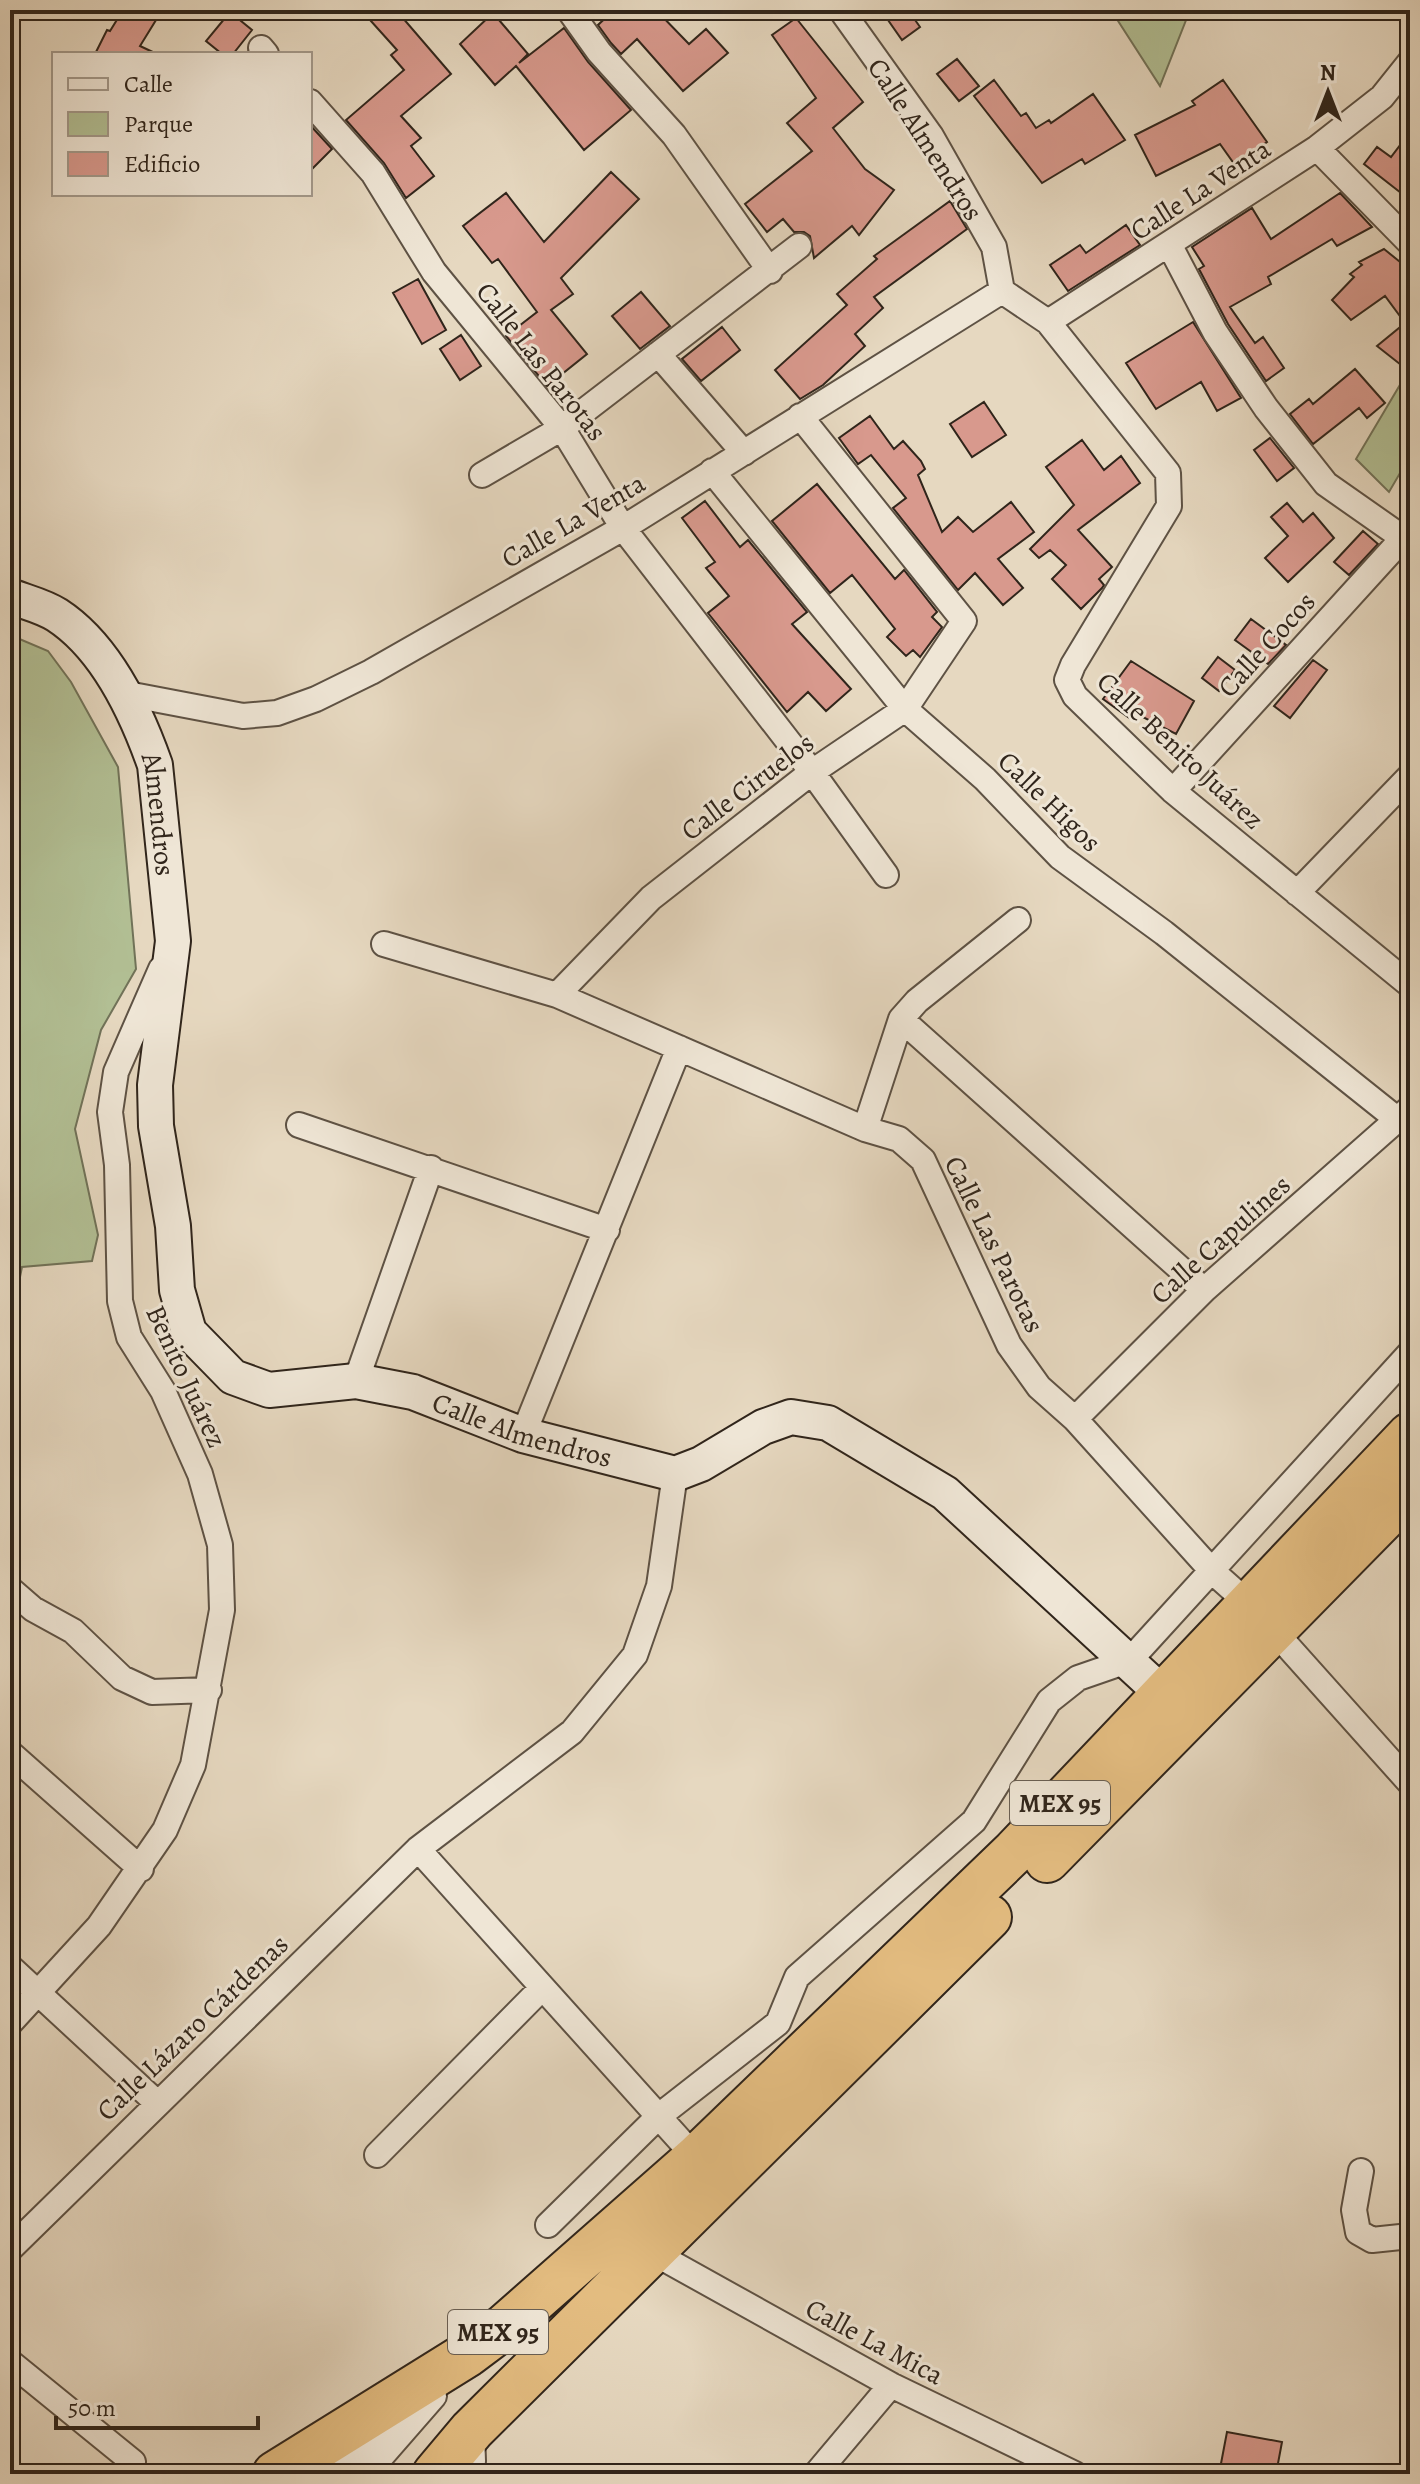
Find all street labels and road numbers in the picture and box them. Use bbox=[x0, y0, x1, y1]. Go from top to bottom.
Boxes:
street label: Calle Almendros bbox=[858, 51, 992, 228]
street label: Calle La Venta bbox=[1123, 130, 1278, 249]
street label: Calle Las Parotas bbox=[467, 274, 615, 449]
street label: Calle La Venta bbox=[495, 464, 652, 577]
street label: Calle Cocos bbox=[1209, 584, 1324, 706]
street label: Calle Benito Juárez bbox=[1088, 663, 1272, 838]
street label: Calle Ciruelos bbox=[673, 724, 822, 849]
street label: Calle Higos bbox=[989, 743, 1109, 861]
street label: Almendros bbox=[131, 746, 184, 878]
street label: Calle Las Parotas bbox=[935, 1150, 1053, 1339]
street label: Calle Capulines bbox=[1142, 1166, 1299, 1313]
street label: Benito Juárez bbox=[136, 1299, 236, 1454]
street label: Calle Almendros bbox=[427, 1383, 616, 1477]
road number: MEX 95 bbox=[1010, 1781, 1110, 1825]
street label: Calle Lázaro Cárdenas bbox=[88, 1926, 297, 2129]
street label: Calle La Mica bbox=[799, 2290, 950, 2394]
road number: MEX 95 bbox=[448, 2310, 548, 2354]

